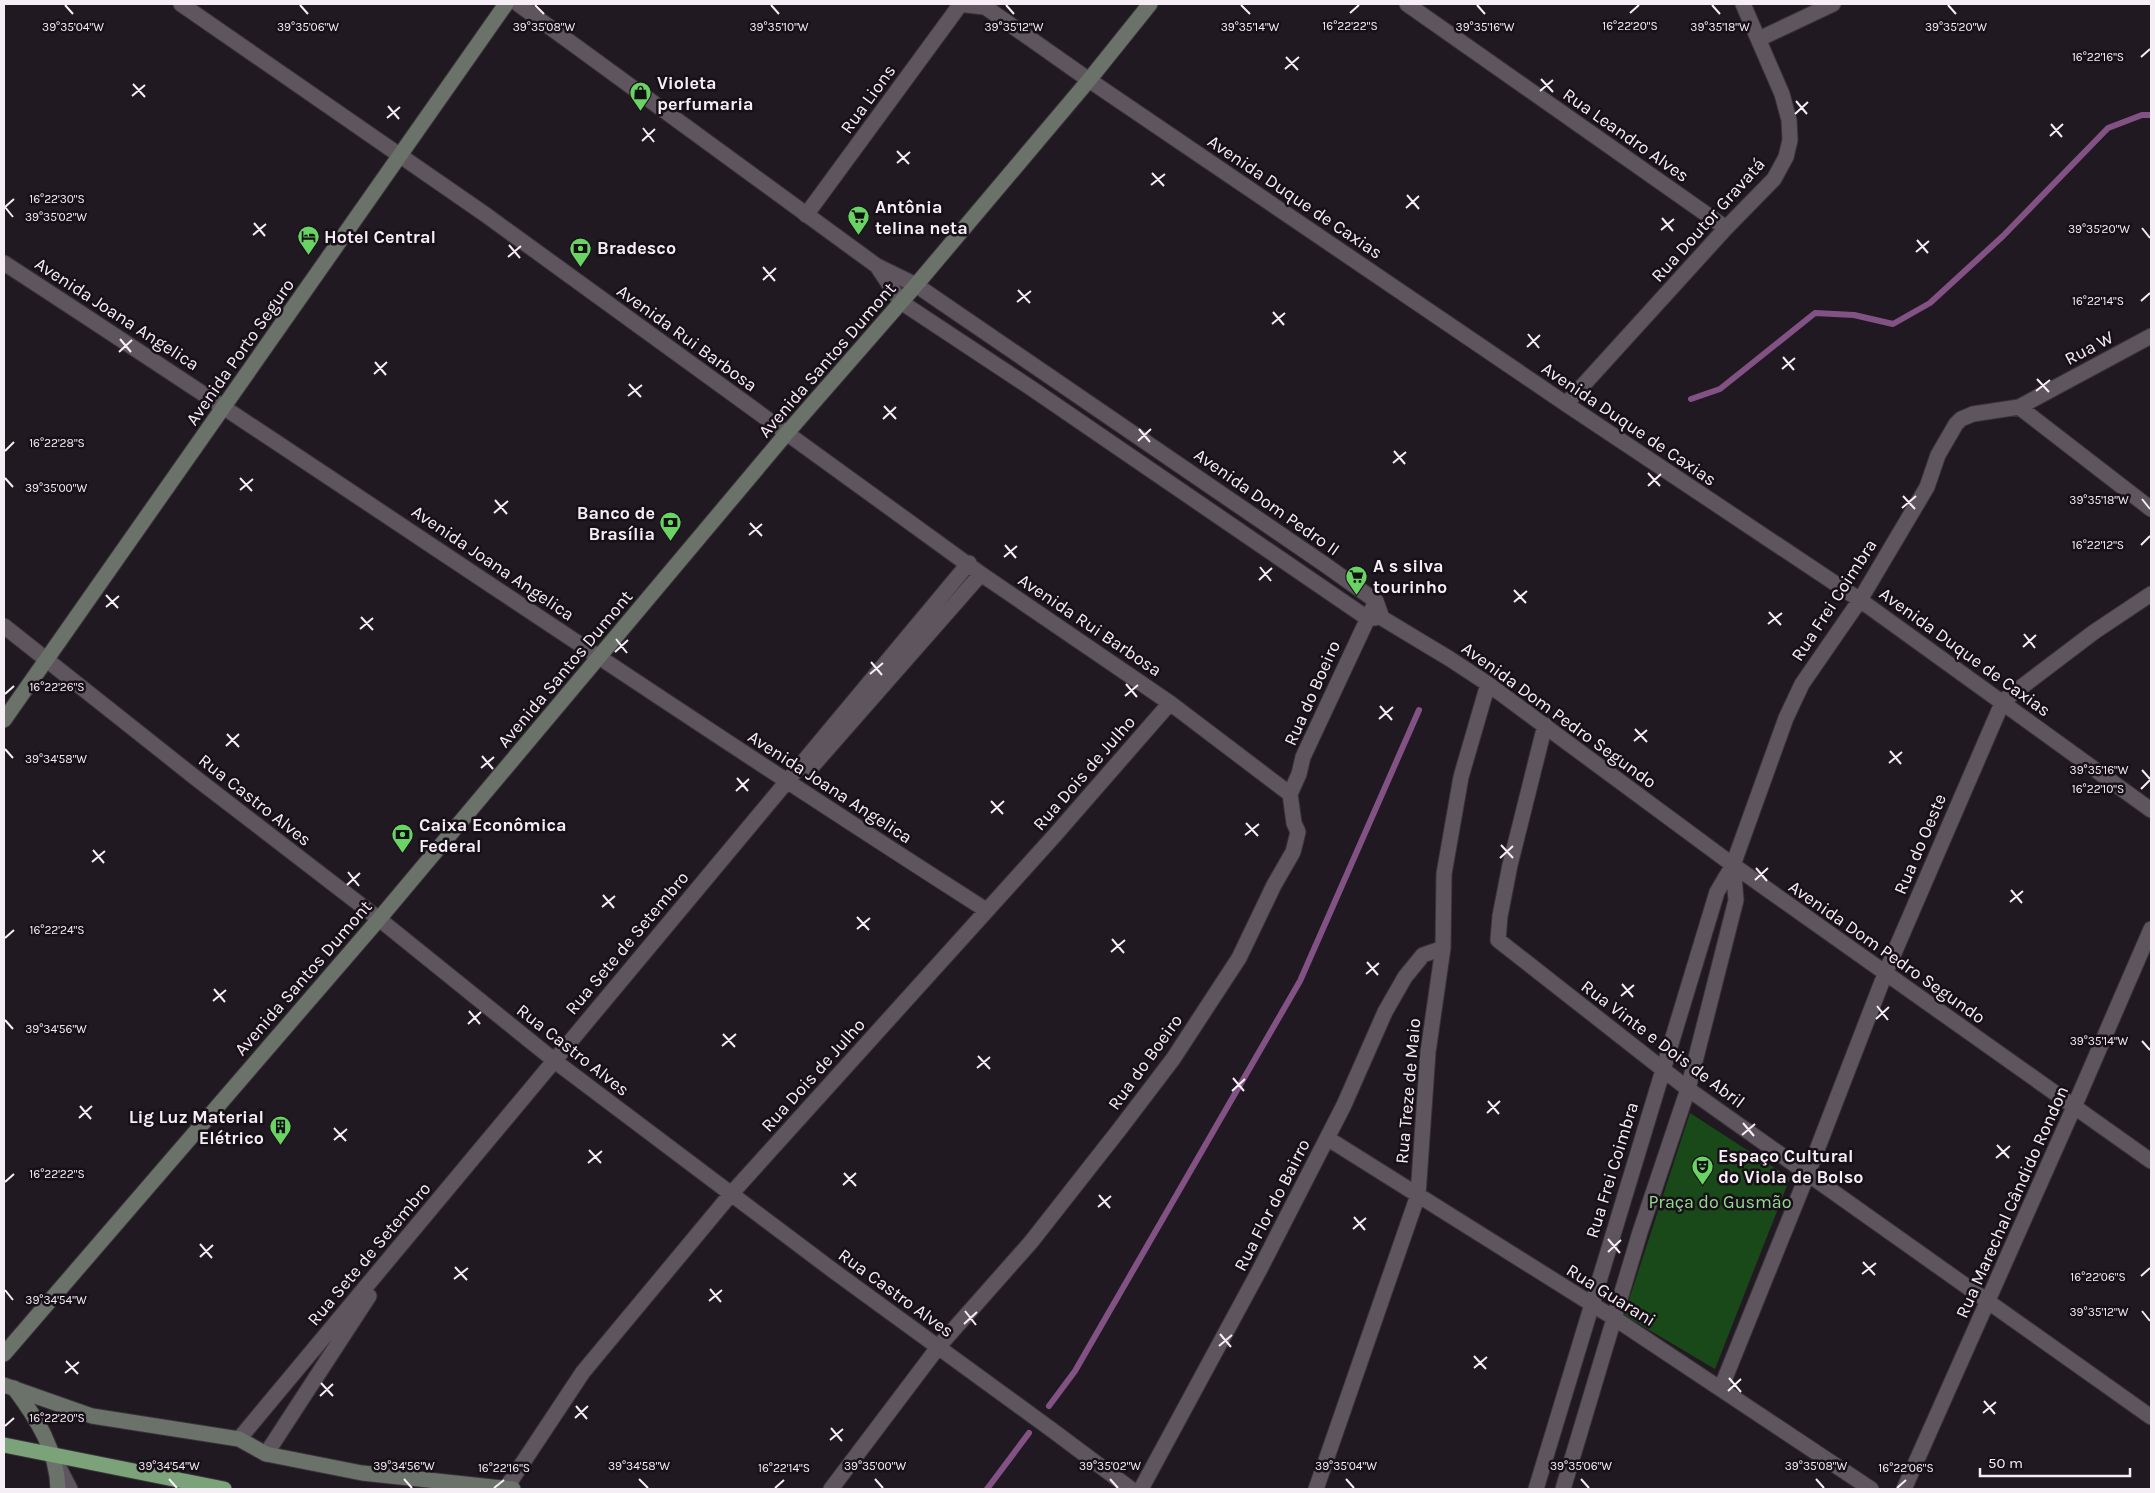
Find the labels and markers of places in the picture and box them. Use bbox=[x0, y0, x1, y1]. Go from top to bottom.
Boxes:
place label: Violeta perfumaria bbox=[657, 72, 754, 115]
shop icon: Violeta perfumaria bbox=[629, 81, 653, 112]
place label: Antônia telina neta bbox=[875, 196, 968, 239]
supermarket icon: Antônia telina neta bbox=[847, 205, 871, 236]
hotel icon: Hotel Central bbox=[296, 225, 320, 256]
place label: Hotel Central bbox=[324, 226, 436, 248]
bank icon: Bradesco bbox=[569, 236, 593, 267]
place label: Bradesco bbox=[597, 237, 676, 259]
place label: Banco de Brasília bbox=[577, 502, 655, 545]
bank icon: Banco de Brasília bbox=[659, 511, 683, 542]
place label: A s silva tourinho bbox=[1373, 555, 1447, 598]
supermarket icon: A s silva tourinho bbox=[1345, 564, 1369, 595]
place label: Caixa Econômica Federal bbox=[419, 814, 567, 857]
bank icon: Caixa Econômica Federal bbox=[391, 823, 415, 854]
place label: Lig Luz Material Elétrico bbox=[129, 1106, 264, 1149]
building icon: Lig Luz Material Elétrico bbox=[268, 1115, 292, 1146]
place label: Espaço Cultural do Viola de Bolso bbox=[1718, 1145, 1863, 1188]
theatre icon: Espaço Cultural do Viola de Bolso bbox=[1690, 1154, 1714, 1185]

